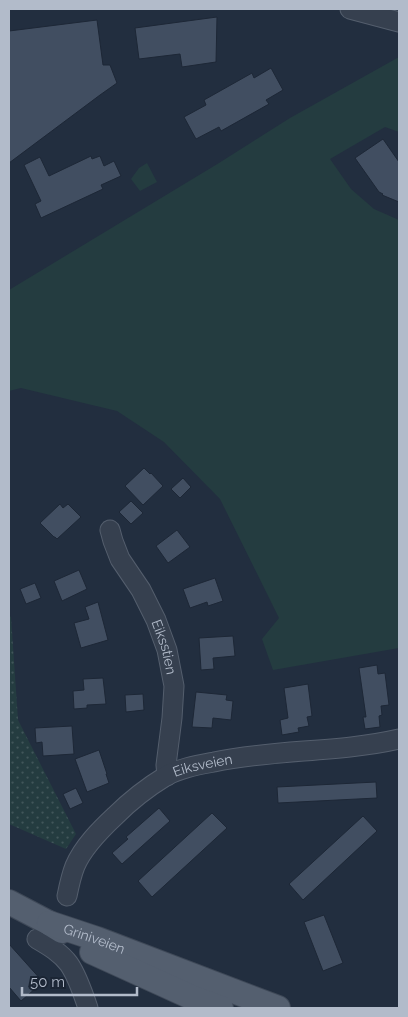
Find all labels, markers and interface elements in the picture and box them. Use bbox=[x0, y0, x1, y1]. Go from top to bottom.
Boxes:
street label: Eiksstien bbox=[148, 617, 180, 676]
street label: Eiksveien bbox=[171, 751, 234, 780]
street label: Griniveien bbox=[62, 920, 127, 957]
scale bar bbox=[22, 964, 138, 996]
text: 50 m bbox=[30, 973, 65, 991]

